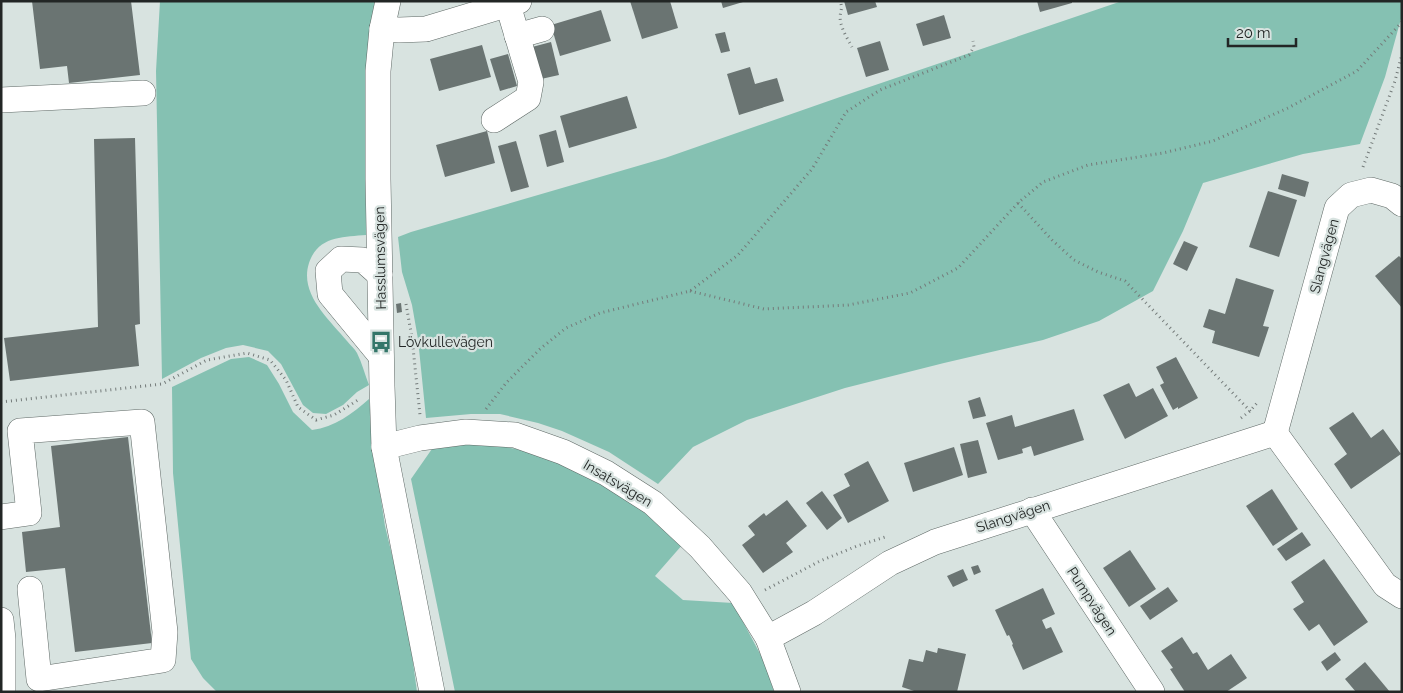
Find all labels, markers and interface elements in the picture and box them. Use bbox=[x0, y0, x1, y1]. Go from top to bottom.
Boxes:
scale bar bbox=[1228, 15, 1296, 47]
text: 20 m bbox=[1236, 24, 1271, 42]
street label: Hasslumsvägen bbox=[371, 206, 389, 310]
street label: Slangvägen bbox=[1306, 217, 1342, 295]
bus stop icon: Lövkullevägen bbox=[368, 329, 394, 355]
place label: Lövkullevägen bbox=[398, 334, 493, 350]
street label: Insatsvägen bbox=[581, 456, 655, 510]
street label: Slangvägen bbox=[974, 497, 1052, 535]
street label: Pumpvägen bbox=[1064, 564, 1120, 638]

